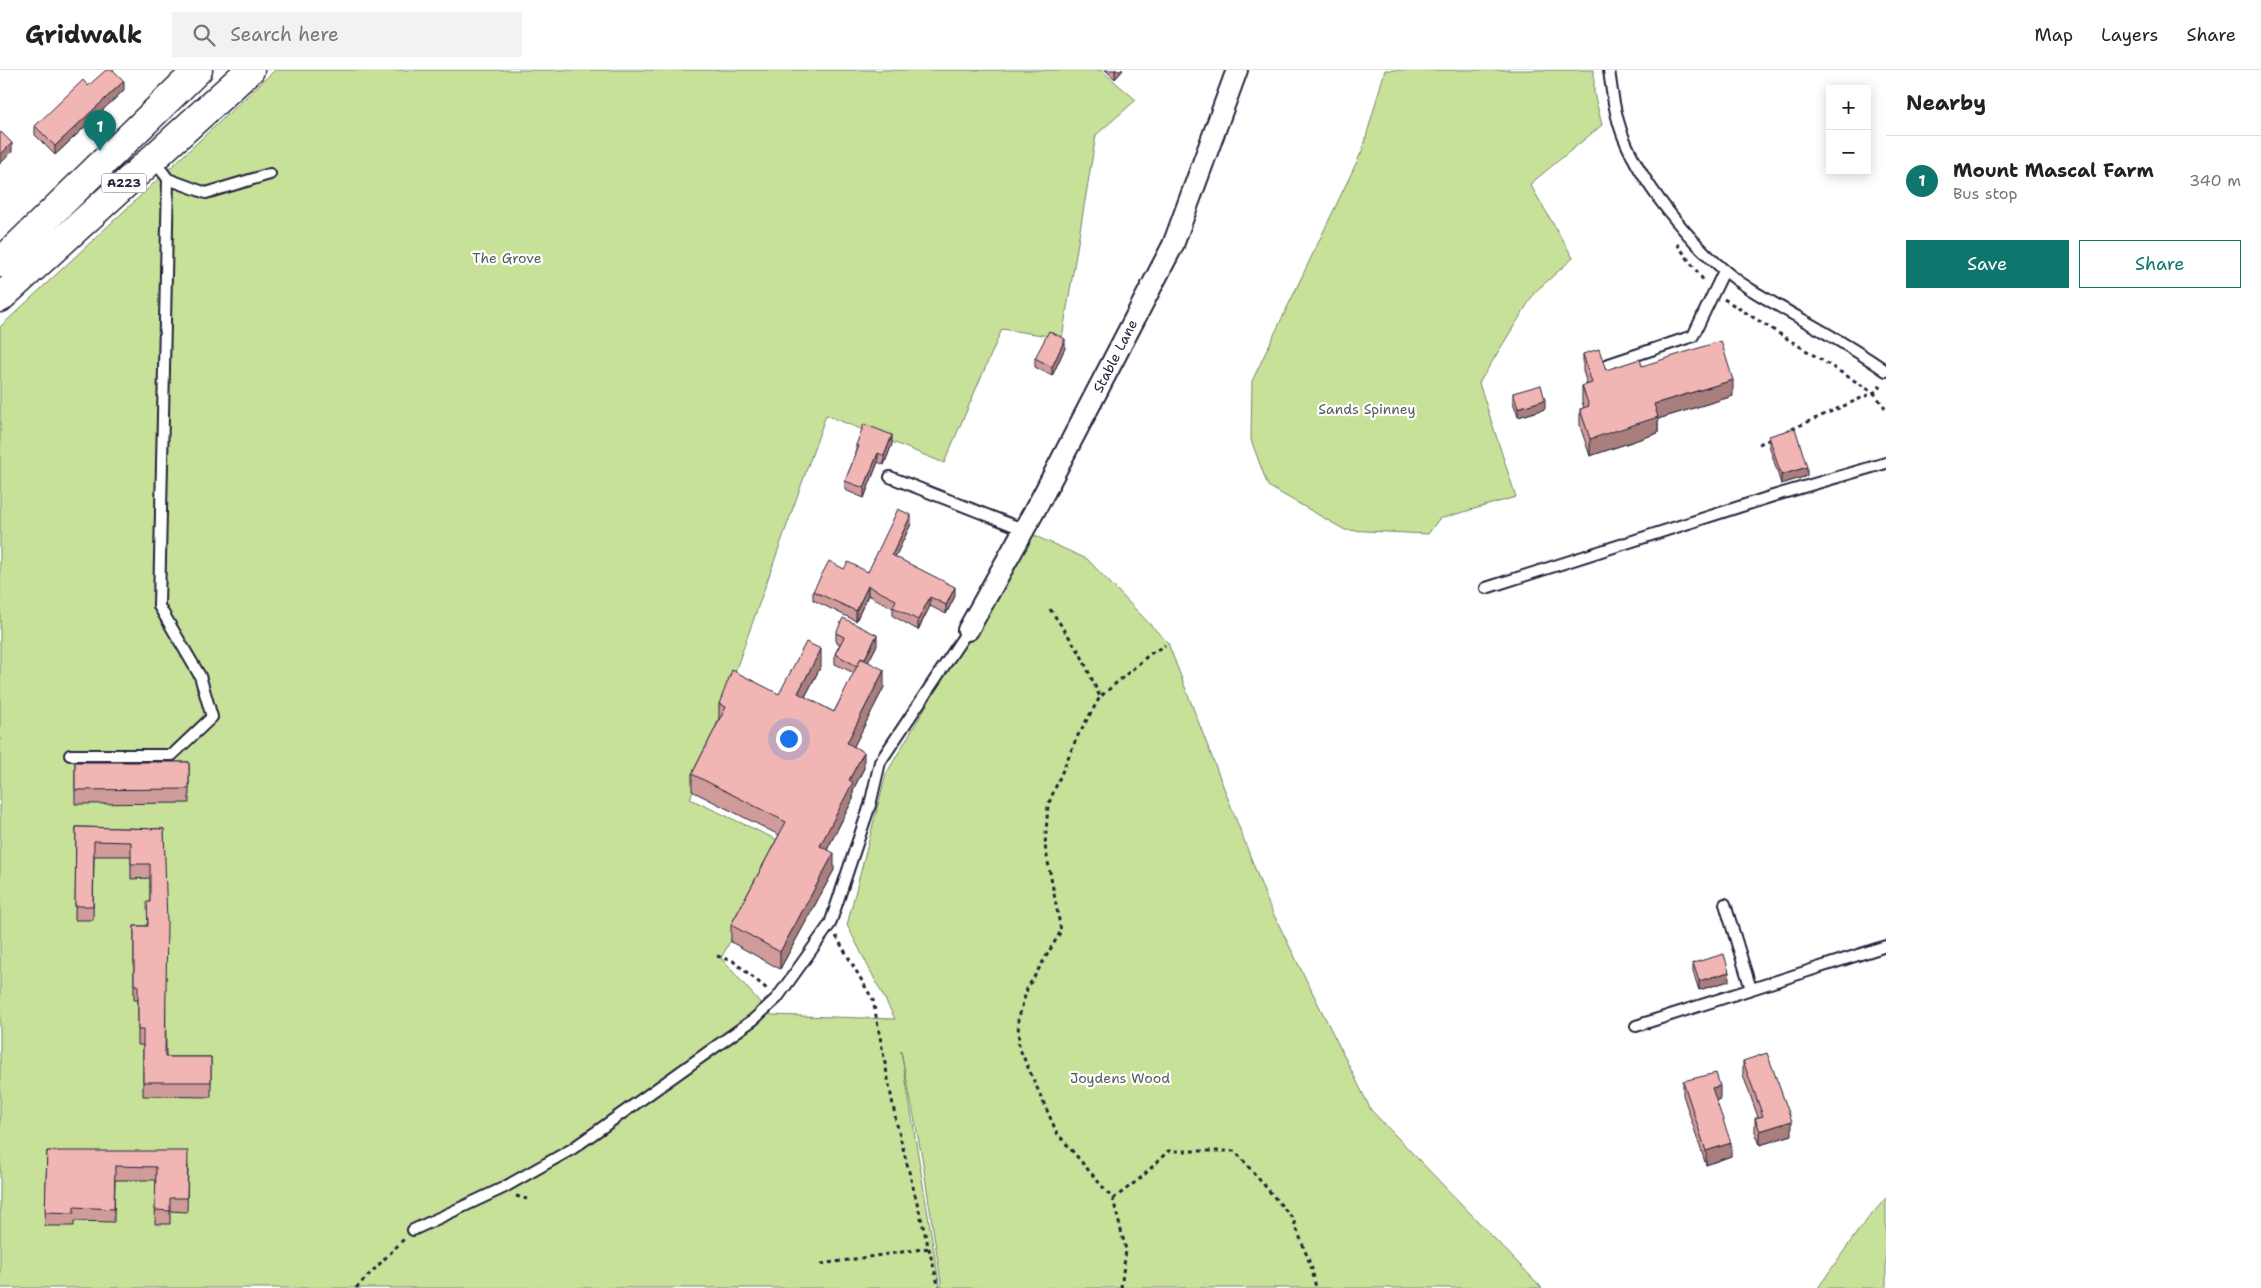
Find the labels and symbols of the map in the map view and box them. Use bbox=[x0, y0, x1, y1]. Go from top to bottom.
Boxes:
pin: 1 bbox=[84, 110, 116, 151]
road number: A223 bbox=[102, 174, 146, 192]
park label: The Grove bbox=[472, 249, 542, 267]
street label: Stable Lane bbox=[1089, 316, 1141, 396]
park label: Sands Spinney bbox=[1318, 400, 1416, 418]
your location bbox=[776, 726, 802, 752]
park label: Joydens Wood bbox=[1070, 1069, 1170, 1087]

